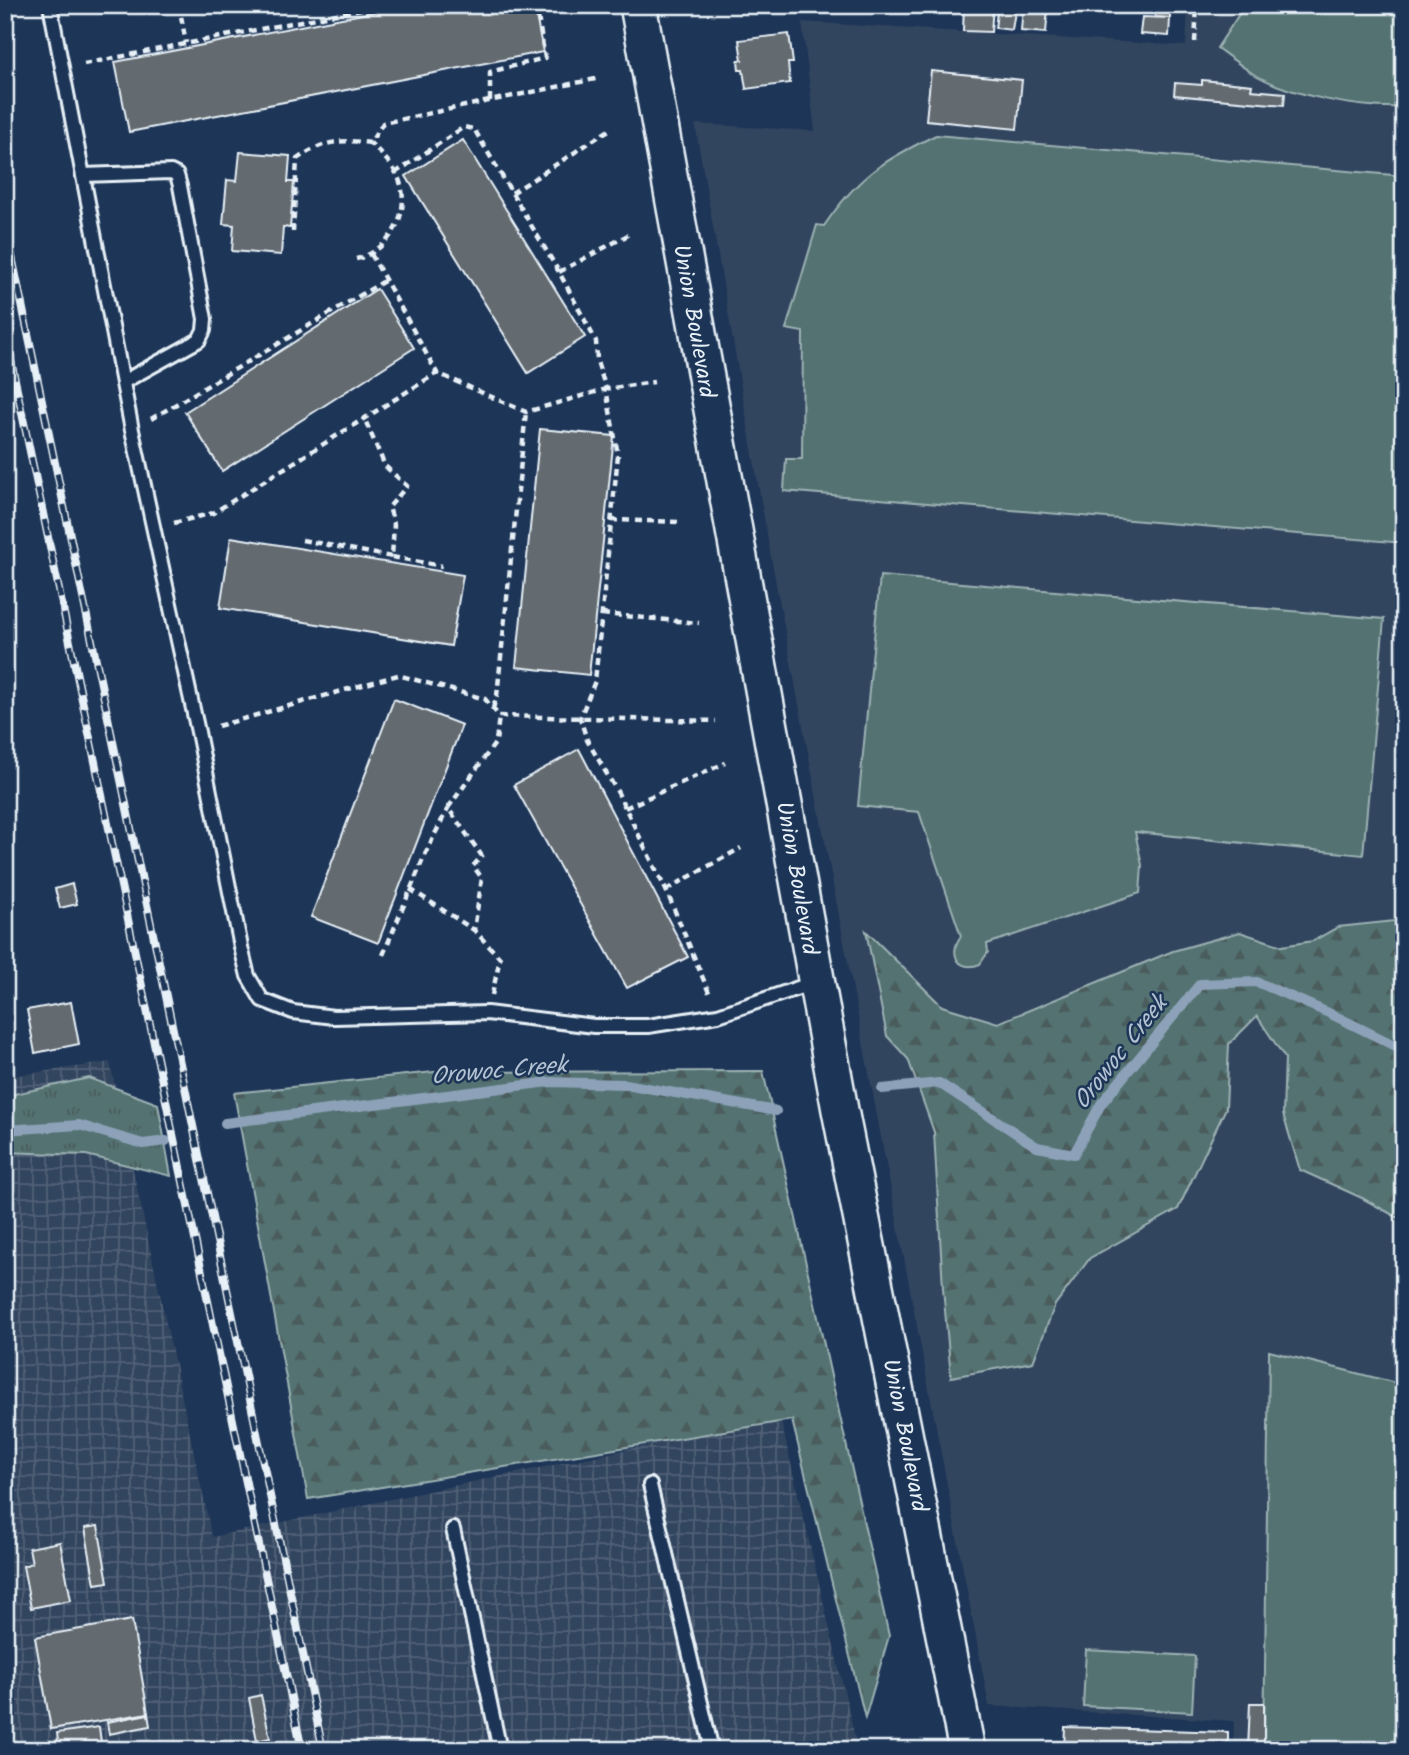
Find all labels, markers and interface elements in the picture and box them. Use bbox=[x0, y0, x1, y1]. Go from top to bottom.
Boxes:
street label: Union Boulevard bbox=[662, 242, 724, 401]
street label: Union Boulevard bbox=[765, 799, 827, 958]
water label: Orowoc Creek bbox=[1064, 984, 1181, 1119]
water label: Orowoc Creek bbox=[430, 1046, 572, 1097]
street label: Union Boulevard bbox=[872, 1356, 937, 1515]

